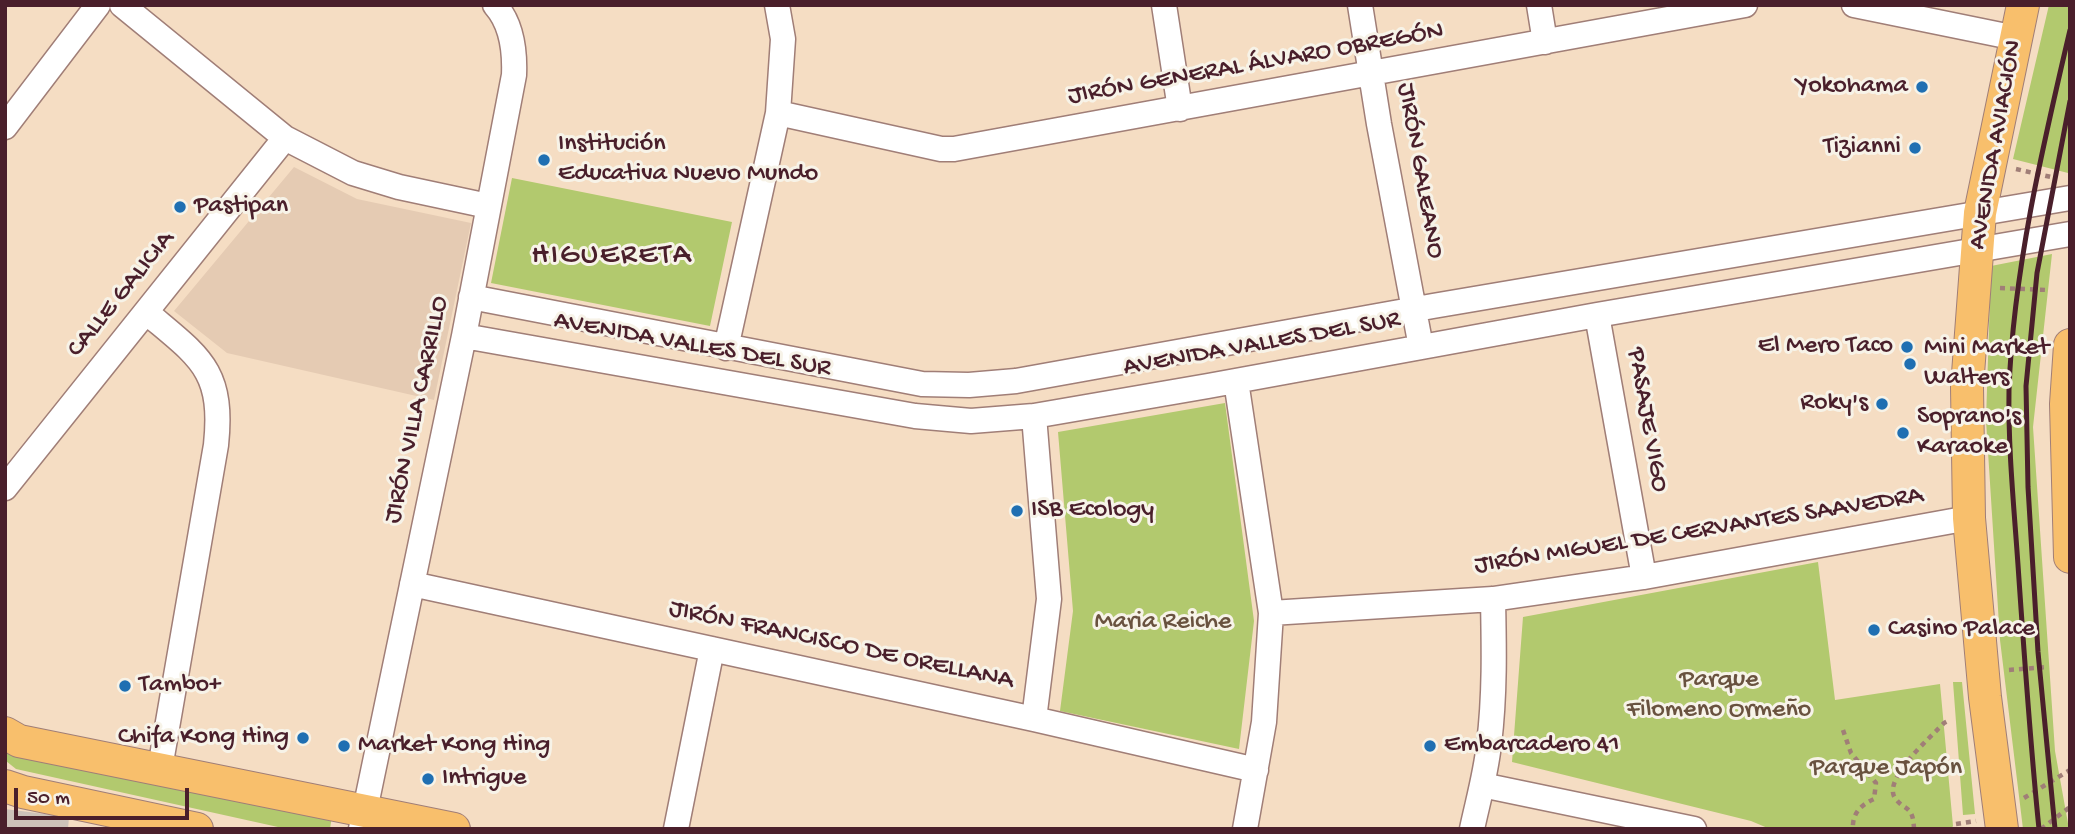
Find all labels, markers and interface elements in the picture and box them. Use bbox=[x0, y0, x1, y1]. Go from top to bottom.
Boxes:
street label: JIRÓN GENERAL ÁLVARO OBREGÓN bbox=[1066, 17, 1446, 113]
street label: AVENIDA AVIACIÓN bbox=[1963, 38, 2031, 252]
place label: Yokohama bbox=[1796, 71, 1908, 103]
marker: Yokohama bbox=[1914, 79, 1930, 95]
street label: JIRÓN GALEANO bbox=[1388, 81, 1450, 261]
place label: Institución Educativa Nuevo Mundo bbox=[558, 129, 818, 190]
place label: Tizianni bbox=[1823, 132, 1901, 164]
marker: Tizianni bbox=[1907, 140, 1923, 156]
marker: Institución Educativa Nuevo Mundo bbox=[536, 152, 552, 168]
place label: Pastipan bbox=[194, 191, 288, 223]
marker: Pastipan bbox=[172, 199, 188, 215]
street label: CALLE GALICIA bbox=[61, 225, 183, 365]
district label: HIGUERETA bbox=[533, 239, 691, 275]
street label: JIRÓN VILLA CARRILLO bbox=[379, 294, 457, 526]
street label: AVENIDA VALLES DEL SUR bbox=[1121, 305, 1403, 385]
street label: AVENIDA VALLES DEL SUR bbox=[551, 306, 833, 386]
place label: El Mero Taco bbox=[1758, 331, 1893, 363]
place label: Mini Market Walters bbox=[1924, 333, 2049, 394]
marker: El Mero Taco bbox=[1899, 339, 1915, 355]
street label: PASAJE VIGO bbox=[1618, 345, 1674, 495]
marker: Mini Market Walters bbox=[1902, 356, 1918, 372]
place label: Roky's bbox=[1800, 388, 1868, 420]
marker: Roky's bbox=[1874, 396, 1890, 412]
place label: Soprano's Karaoke bbox=[1917, 402, 2021, 464]
marker: Soprano's Karaoke bbox=[1895, 425, 1911, 441]
street label: JIRÓN MIGUEL DE CERVANTES SAAVEDRA bbox=[1473, 481, 1925, 583]
place label: ISB Ecology bbox=[1031, 495, 1154, 527]
marker: ISB Ecology bbox=[1009, 503, 1025, 519]
street label: JIRÓN FRANCISCO DE ORELLANA bbox=[666, 594, 1016, 698]
park label: Maria Reiche bbox=[1095, 607, 1231, 639]
place label: Casino Palace bbox=[1888, 614, 2035, 646]
marker: Casino Palace bbox=[1866, 622, 1882, 638]
park label: Parque Filomeno Ormeño bbox=[1627, 665, 1811, 726]
place label: Tambo+ bbox=[139, 670, 222, 702]
marker: Tambo+ bbox=[117, 678, 133, 694]
place label: Chifa Kong Hing bbox=[118, 722, 289, 754]
marker: Chifa Kong Hing bbox=[295, 730, 311, 746]
place label: Market Kong Hing bbox=[358, 730, 550, 762]
place label: Embarcadero 41 bbox=[1444, 730, 1620, 762]
marker: Market Kong Hing bbox=[336, 738, 352, 754]
marker: Embarcadero 41 bbox=[1422, 738, 1438, 754]
park label: Parque Japón bbox=[1810, 753, 1962, 785]
place label: Intrigue bbox=[442, 763, 526, 795]
marker: Intrigue bbox=[420, 771, 436, 787]
scale bar bbox=[18, 774, 192, 818]
text: 50 m bbox=[27, 787, 70, 812]

